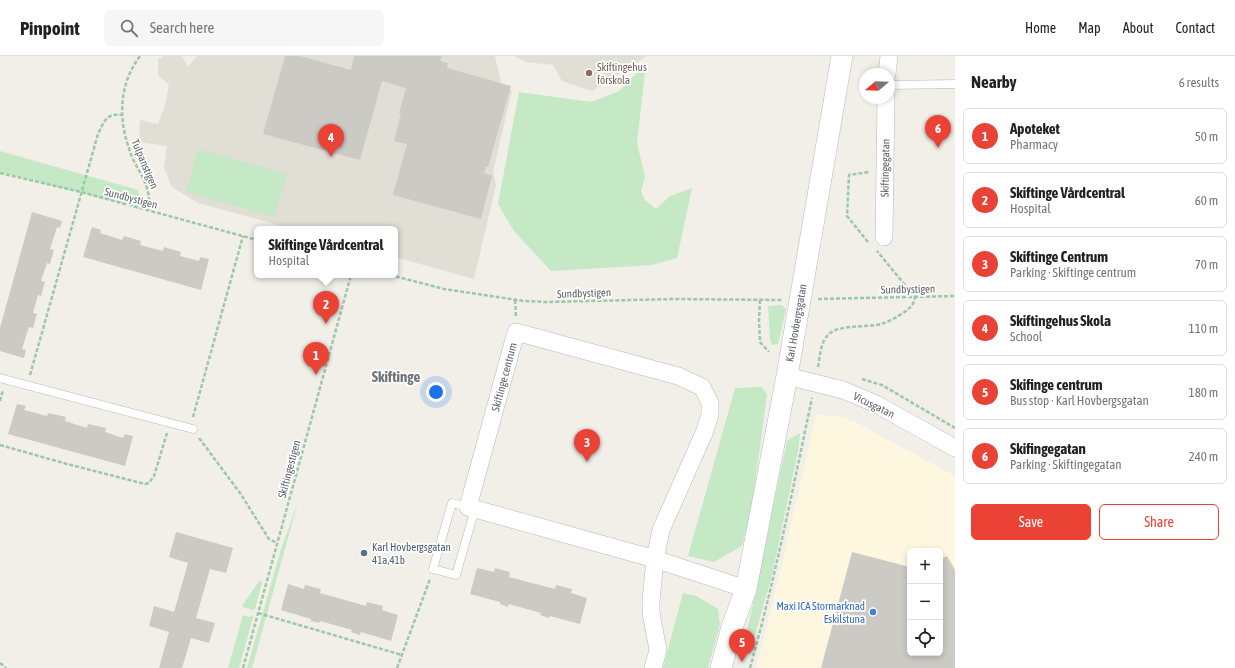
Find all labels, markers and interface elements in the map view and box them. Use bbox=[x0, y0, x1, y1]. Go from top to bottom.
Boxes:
search box bbox=[104, 10, 384, 46]
text: Pinpoint bbox=[20, 17, 80, 39]
icon: search bbox=[118, 17, 140, 39]
text: Search here bbox=[150, 19, 214, 36]
text: Home bbox=[1025, 20, 1056, 36]
text: Map bbox=[1078, 20, 1101, 36]
text: About bbox=[1123, 20, 1154, 36]
text: Contact bbox=[1176, 20, 1215, 36]
place label: Skiftingehus förskola bbox=[597, 61, 647, 86]
marker: Skiftingehus förskola bbox=[584, 68, 594, 78]
north arrow bbox=[859, 68, 895, 104]
text: Nearby bbox=[971, 72, 1017, 92]
text: 6 results bbox=[1179, 75, 1219, 90]
pin: 6 bbox=[925, 115, 951, 148]
text: Apoteket bbox=[1010, 120, 1060, 137]
pin: 4 bbox=[318, 124, 344, 157]
text: 1 bbox=[982, 129, 988, 144]
text: 50 m bbox=[1195, 129, 1218, 144]
street label: Tulpanstigen bbox=[129, 137, 161, 191]
text: Pharmacy bbox=[1010, 137, 1058, 152]
street label: Skiftingegatan bbox=[878, 139, 892, 197]
text: Skiftinge Vårdcentral bbox=[1010, 184, 1125, 201]
street label: Sundbystigen bbox=[103, 185, 159, 211]
text: 2 bbox=[982, 193, 988, 208]
text: 60 m bbox=[1195, 193, 1218, 208]
text: Hospital bbox=[1010, 201, 1051, 216]
popup bbox=[254, 226, 398, 278]
text: Skiftinge Vårdcentral bbox=[269, 236, 383, 253]
text: Skiftinge Centrum bbox=[1010, 248, 1108, 265]
text: Hospital bbox=[269, 253, 309, 268]
text: 3 bbox=[982, 257, 988, 272]
text: 70 m bbox=[1195, 257, 1218, 272]
text: Parking · Skiftinge centrum bbox=[1010, 265, 1136, 280]
street label: Karl Hovbergsgatan bbox=[783, 283, 809, 363]
street label: Sundbystigen bbox=[881, 283, 935, 295]
street label: Sundbystigen bbox=[557, 286, 611, 300]
pin: 2 bbox=[313, 291, 339, 324]
text: Skiftingehus Skola bbox=[1010, 312, 1111, 329]
text: 4 bbox=[982, 321, 988, 336]
text: 110 m bbox=[1189, 321, 1218, 336]
text: School bbox=[1010, 329, 1042, 344]
street label: Skiftinge centrum bbox=[489, 341, 519, 413]
pin: 1 bbox=[303, 342, 329, 375]
district label: Skiftinge bbox=[372, 368, 420, 385]
text: Skifinge centrum bbox=[1010, 376, 1103, 393]
your location bbox=[426, 382, 446, 402]
text: 5 bbox=[982, 385, 988, 400]
text: 180 m bbox=[1189, 385, 1218, 400]
street label: Vicusgatan bbox=[851, 390, 897, 420]
text: Bus stop · Karl Hovbergsgatan bbox=[1010, 393, 1149, 408]
pin: 3 bbox=[574, 429, 600, 462]
street label: Skiftingestigen bbox=[275, 439, 303, 499]
text: Skifingegatan bbox=[1010, 440, 1086, 457]
text: 6 bbox=[982, 449, 988, 464]
text: 240 m bbox=[1189, 449, 1218, 464]
text: Parking · Skiftingegatan bbox=[1010, 457, 1122, 472]
button: Save bbox=[971, 504, 1091, 540]
button: Share bbox=[1099, 504, 1219, 540]
place label: Karl Hovbergsgatan 41a,41b bbox=[372, 541, 451, 566]
marker: Karl Hovbergsgatan 41a,41b bbox=[359, 548, 369, 558]
map controls bbox=[907, 548, 943, 656]
button: + bbox=[907, 548, 943, 584]
button: − bbox=[907, 584, 943, 620]
place label: Maxi ICA Stormarknad Eskilstuna bbox=[777, 600, 865, 625]
marker: Maxi ICA Stormarknad Eskilstuna bbox=[868, 607, 878, 617]
button: locate bbox=[907, 620, 943, 656]
pin: 5 bbox=[729, 629, 755, 662]

